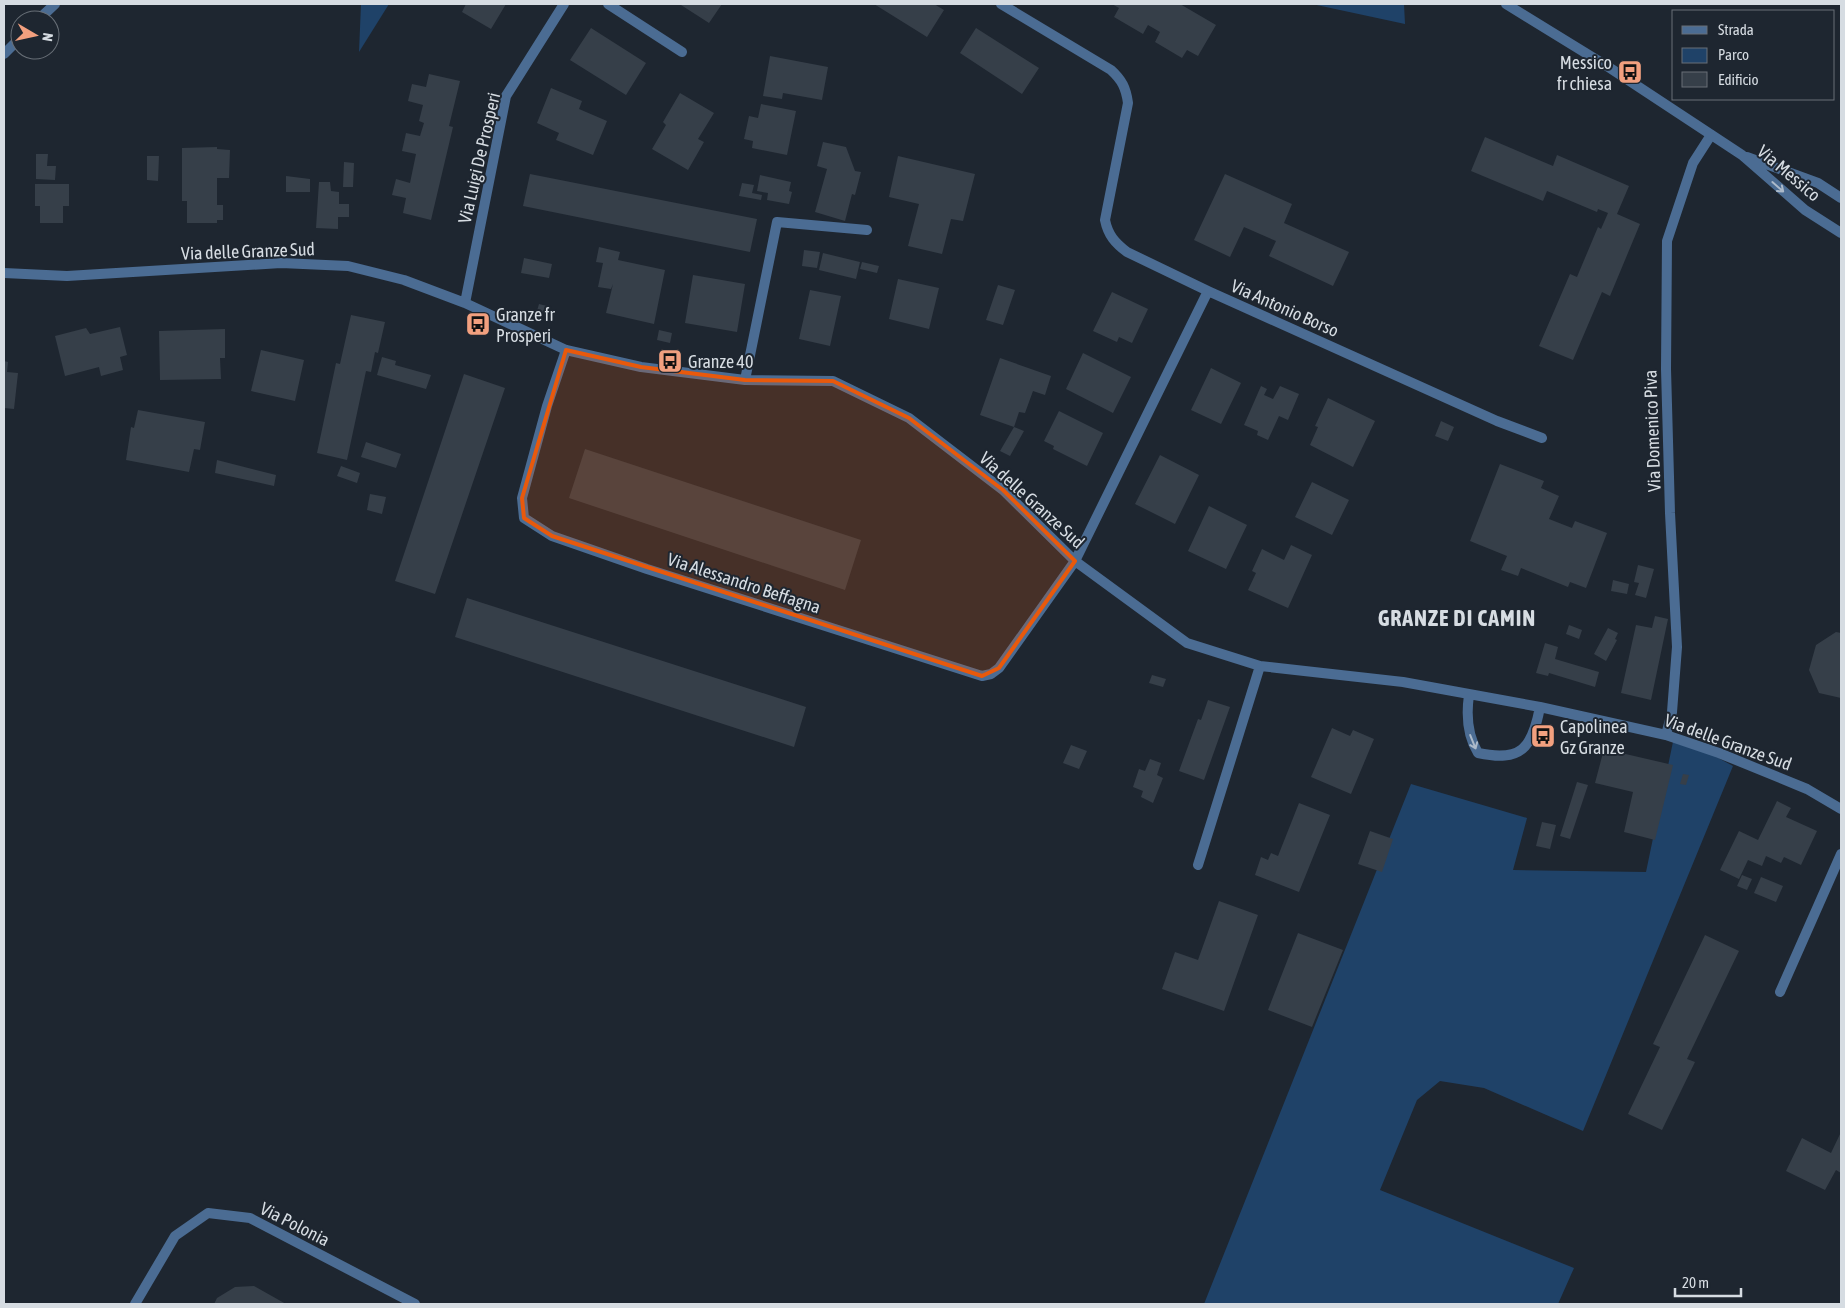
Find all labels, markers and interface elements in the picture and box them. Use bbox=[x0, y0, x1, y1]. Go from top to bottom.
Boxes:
north arrow bbox=[10, 10, 60, 60]
legend bbox=[1672, 10, 1835, 100]
text: Strada bbox=[1718, 21, 1754, 38]
text: N bbox=[39, 32, 56, 42]
text: Parco bbox=[1718, 46, 1749, 63]
place label: Messico fr chiesa bbox=[1557, 52, 1612, 94]
bus stop icon: Messico fr chiesa bbox=[1617, 59, 1643, 85]
text: Edificio bbox=[1718, 71, 1759, 88]
street label: Via Luigi De Prosperi bbox=[454, 90, 504, 226]
street label: Via Messico bbox=[1753, 141, 1825, 205]
one-way arrow bbox=[1772, 181, 1785, 193]
street label: Via delle Granze Sud bbox=[181, 238, 315, 264]
street label: Via Antonio Borso bbox=[1228, 275, 1342, 341]
place label: Granze fr Prosperi bbox=[496, 304, 555, 346]
bus stop icon: Granze fr Prosperi bbox=[465, 311, 491, 337]
bus stop icon: Granze 40 bbox=[657, 348, 683, 374]
place label: Granze 40 bbox=[688, 351, 753, 372]
street label: Via Domenico Piva bbox=[1639, 370, 1665, 492]
street label: Via delle Granze Sud bbox=[975, 447, 1089, 553]
street label: Via Alessandro Beffagna bbox=[665, 548, 823, 618]
district label: GRANZE DI CAMIN bbox=[1378, 605, 1536, 631]
street label: Via delle Granze Sud bbox=[1662, 709, 1794, 775]
place label: Capolinea Gz Granze bbox=[1560, 716, 1628, 758]
bus stop icon: Capolinea Gz Granze bbox=[1530, 723, 1556, 749]
one-way arrow bbox=[1469, 734, 1478, 749]
street label: Via Polonia bbox=[257, 1198, 333, 1250]
scale bar bbox=[1675, 1266, 1741, 1298]
text: 20 m bbox=[1682, 1274, 1709, 1291]

